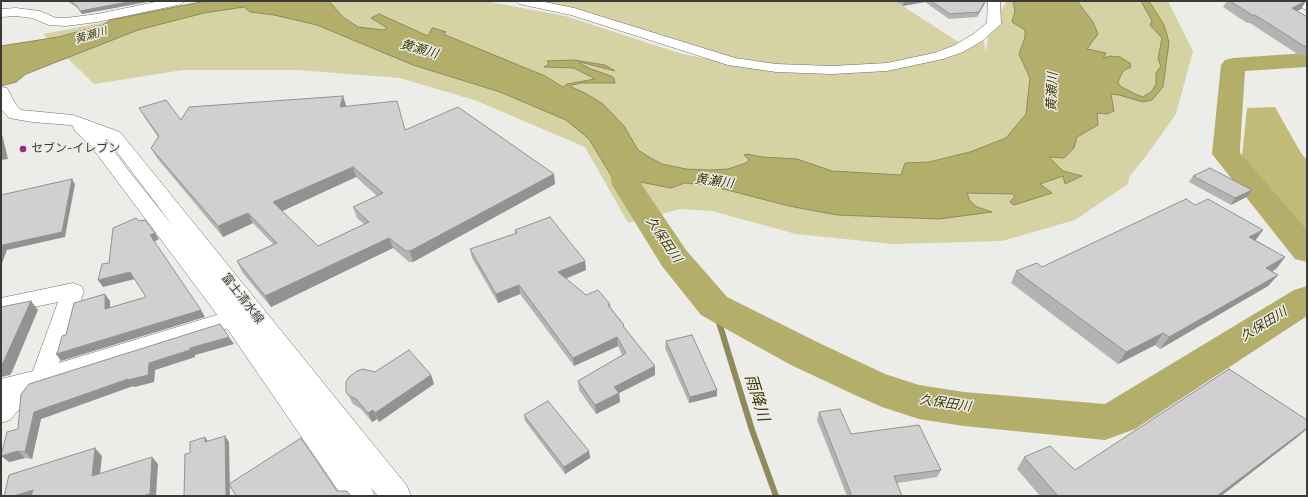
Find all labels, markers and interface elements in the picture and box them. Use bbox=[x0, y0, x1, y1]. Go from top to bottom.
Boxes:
water label: 黄瀬川 bbox=[73, 25, 109, 47]
water label: 黄瀬川 bbox=[398, 37, 440, 63]
water label: 黄瀬川 bbox=[1045, 72, 1061, 112]
place label: セブン-イレブン bbox=[31, 142, 120, 156]
marker: セブン-イレブン bbox=[18, 144, 28, 154]
water label: 黄瀬川 bbox=[694, 172, 734, 192]
water label: 久保田川 bbox=[642, 214, 684, 266]
street label: 富士清水線 bbox=[218, 271, 266, 327]
water label: 久保田川 bbox=[1238, 305, 1290, 345]
water label: 雨降川 bbox=[740, 372, 772, 424]
water label: 久保田川 bbox=[918, 393, 972, 415]

